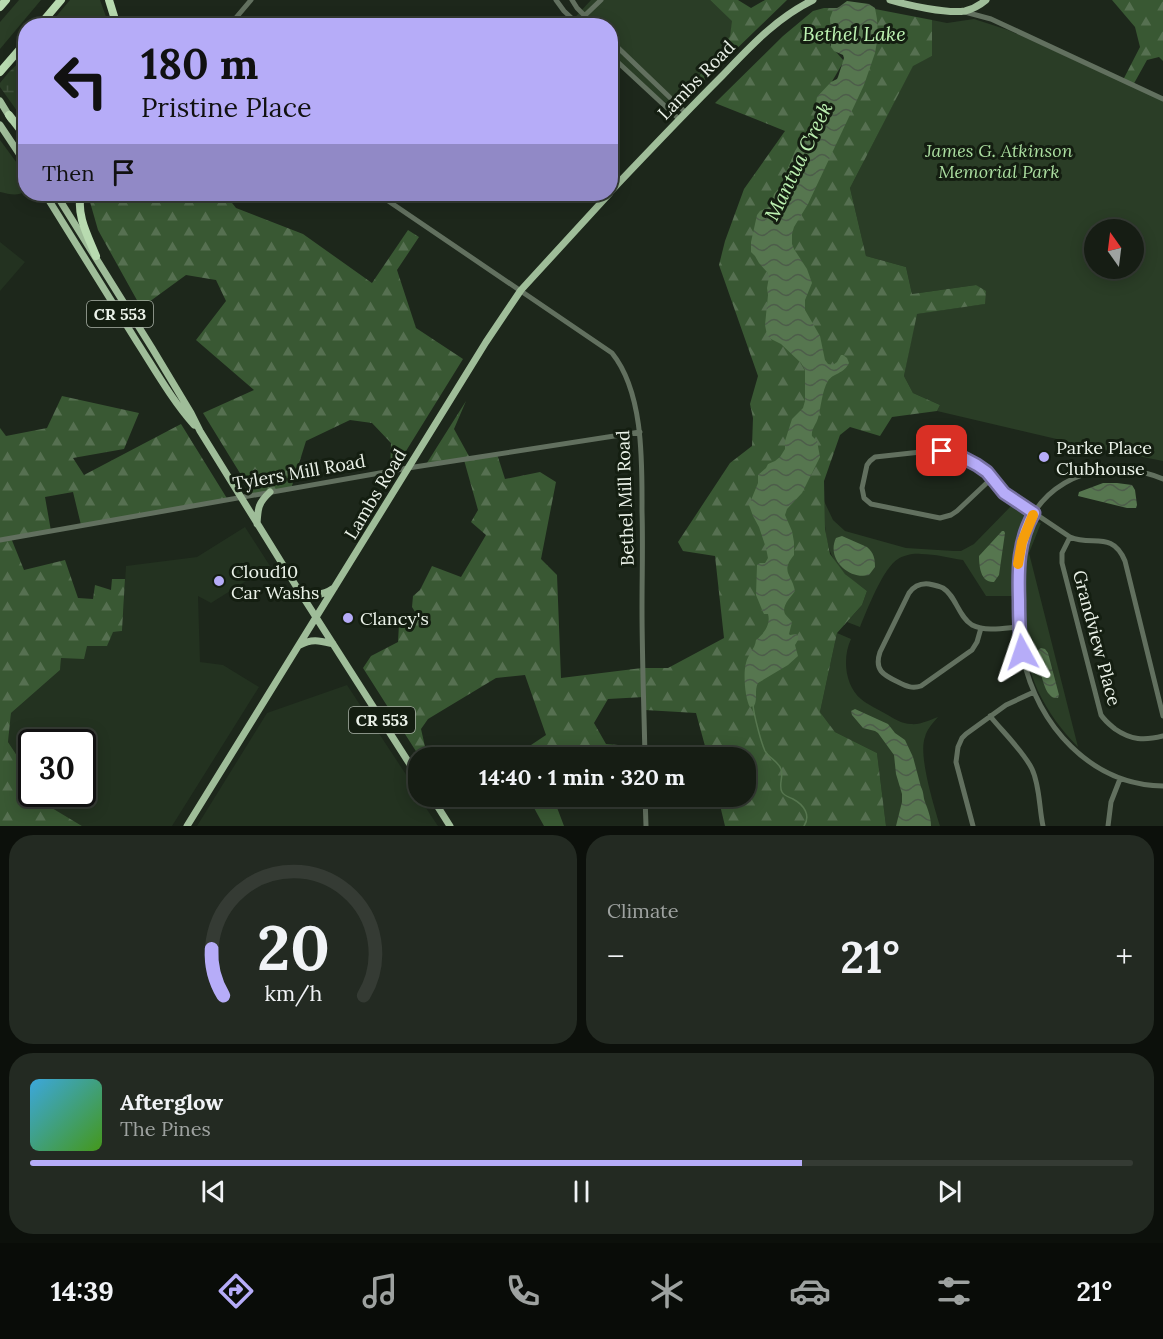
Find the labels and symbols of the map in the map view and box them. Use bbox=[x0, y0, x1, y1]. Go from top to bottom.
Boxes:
water label: Bethel Lake bbox=[802, 21, 906, 46]
street label: Lambs Road bbox=[652, 35, 740, 124]
water label: Mantua Creek bbox=[759, 98, 837, 224]
park label: James G. Atkinson Memorial Park bbox=[924, 139, 1073, 183]
north arrow bbox=[1084, 219, 1144, 279]
road number: CR 553 bbox=[87, 301, 153, 327]
pin bbox=[916, 425, 967, 476]
street label: Bethel Mill Road bbox=[611, 429, 639, 566]
place label: Parke Place Clubhouse bbox=[1056, 436, 1152, 480]
street label: Lambs Road bbox=[339, 444, 411, 543]
street label: Tylers Mill Road bbox=[231, 449, 367, 495]
marker: Parke Place Clubhouse bbox=[1037, 450, 1051, 464]
place label: Cloud10 Car Washs bbox=[231, 560, 319, 604]
street label: Grandview Place bbox=[1068, 568, 1126, 709]
marker: Cloud10 Car Washs bbox=[212, 574, 226, 588]
place label: Clancy's bbox=[360, 607, 429, 630]
marker: Clancy's bbox=[341, 611, 355, 625]
position arrow bbox=[990, 620, 1054, 684]
road number: CR 553 bbox=[349, 707, 415, 733]
speed limit sign: 30 bbox=[18, 729, 96, 807]

